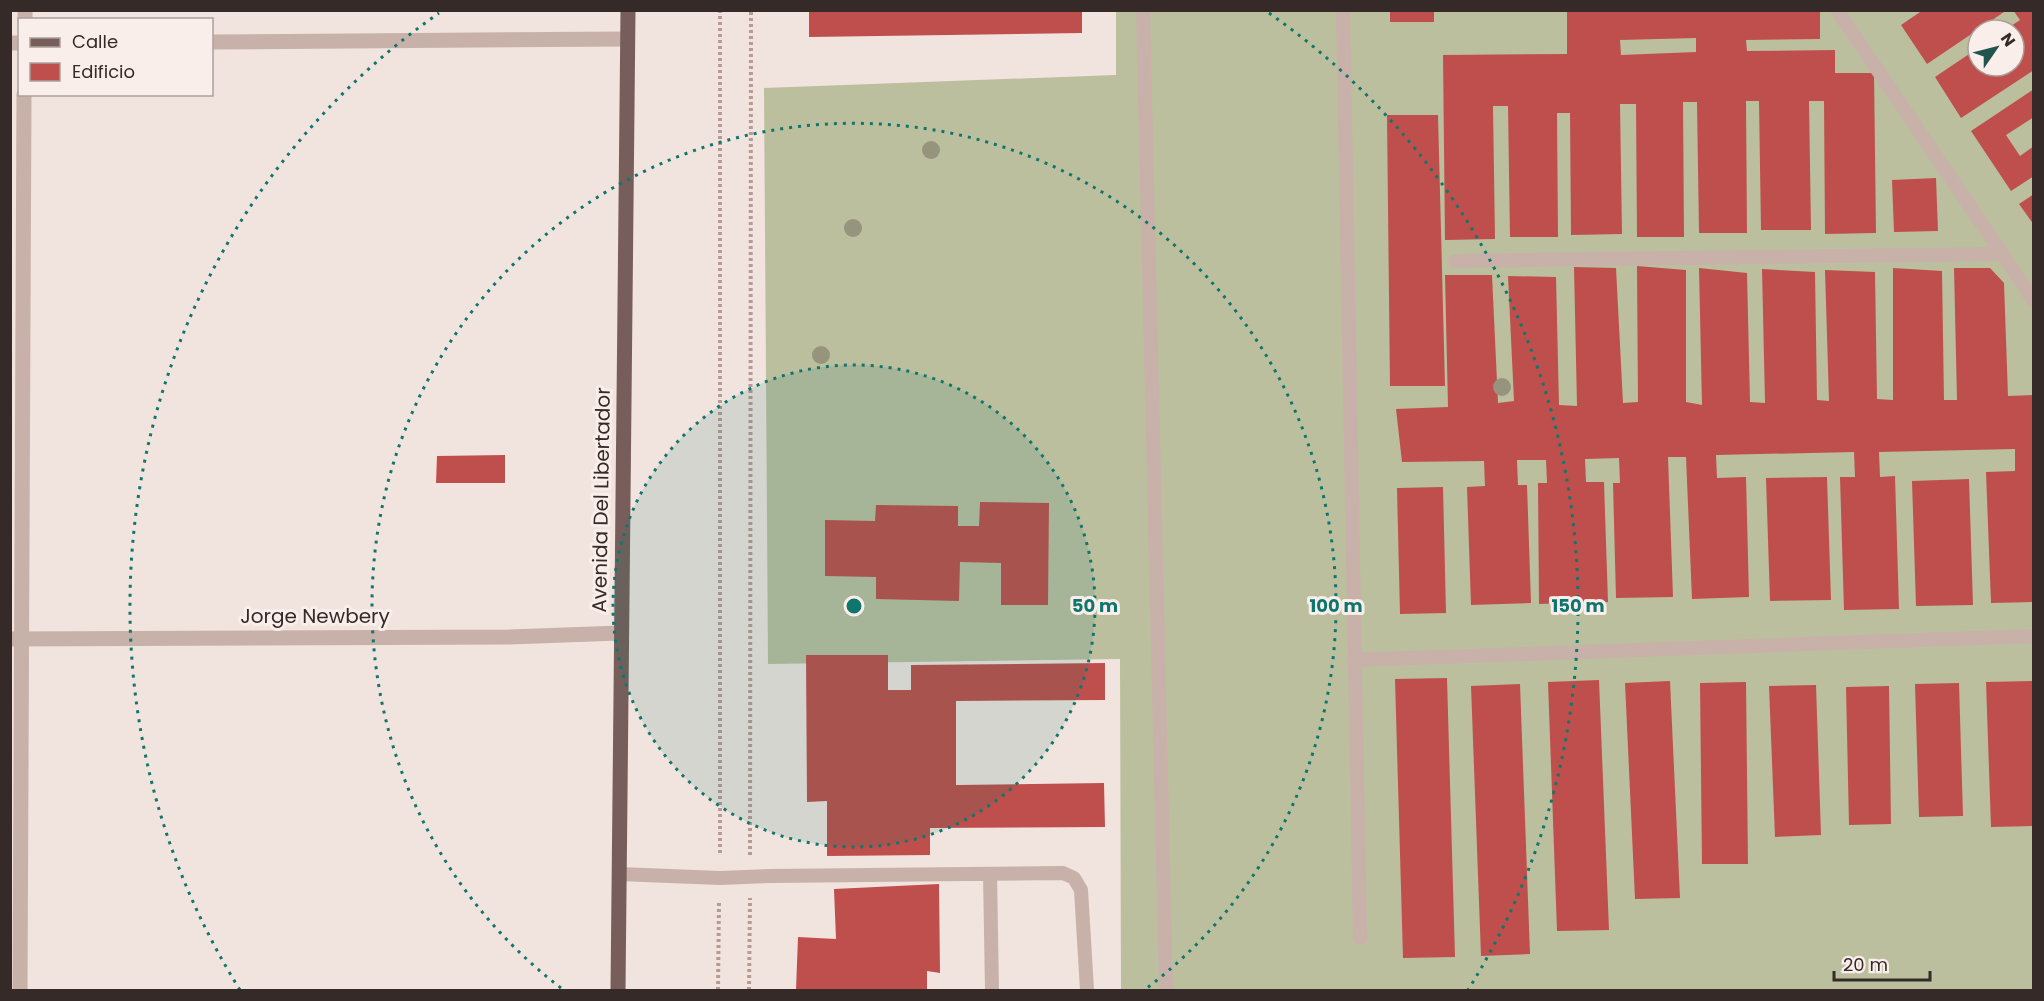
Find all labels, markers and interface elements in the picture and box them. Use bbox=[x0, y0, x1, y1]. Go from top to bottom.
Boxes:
legend bbox=[18, 18, 213, 96]
north arrow bbox=[1966, 18, 2026, 78]
text: N bbox=[1995, 28, 2021, 51]
text: Calle bbox=[72, 29, 118, 54]
text: Edificio bbox=[72, 59, 135, 84]
street label: Avenida Del Libertador bbox=[585, 387, 617, 613]
text: 50 m bbox=[1072, 593, 1118, 618]
text: 100 m bbox=[1309, 593, 1363, 618]
text: 150 m bbox=[1551, 593, 1605, 618]
centre of rings bbox=[844, 596, 864, 616]
street label: Jorge Newbery bbox=[240, 602, 390, 630]
scale bar bbox=[1834, 944, 1930, 982]
text: 20 m bbox=[1843, 952, 1888, 977]

